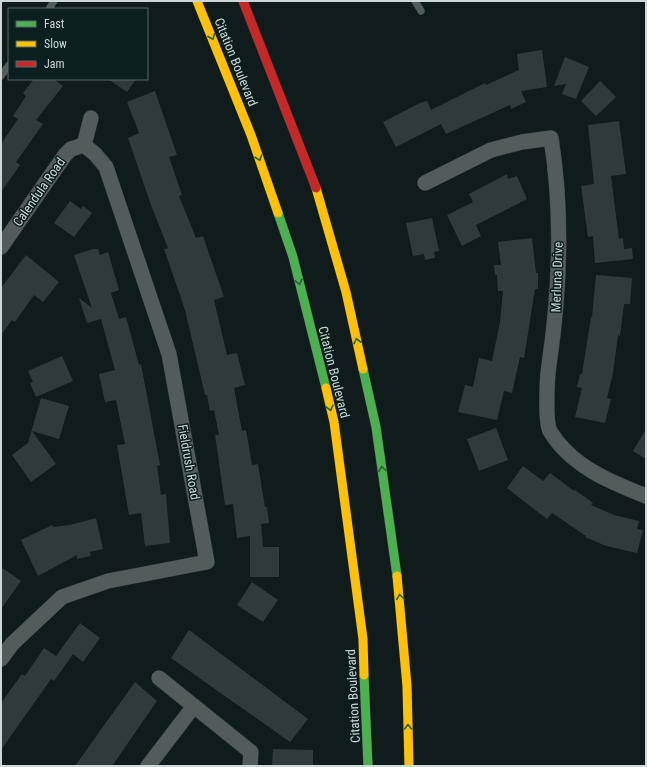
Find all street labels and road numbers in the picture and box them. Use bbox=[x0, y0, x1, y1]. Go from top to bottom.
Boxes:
street label: Citation Boulevard bbox=[211, 16, 261, 108]
street label: Calendula Road bbox=[10, 155, 68, 229]
street label: Merluna Drive bbox=[548, 241, 566, 313]
street label: Citation Boulevard bbox=[315, 325, 353, 419]
street label: Fieldrush Road bbox=[175, 423, 203, 501]
street label: Citation Boulevard bbox=[343, 649, 363, 743]

